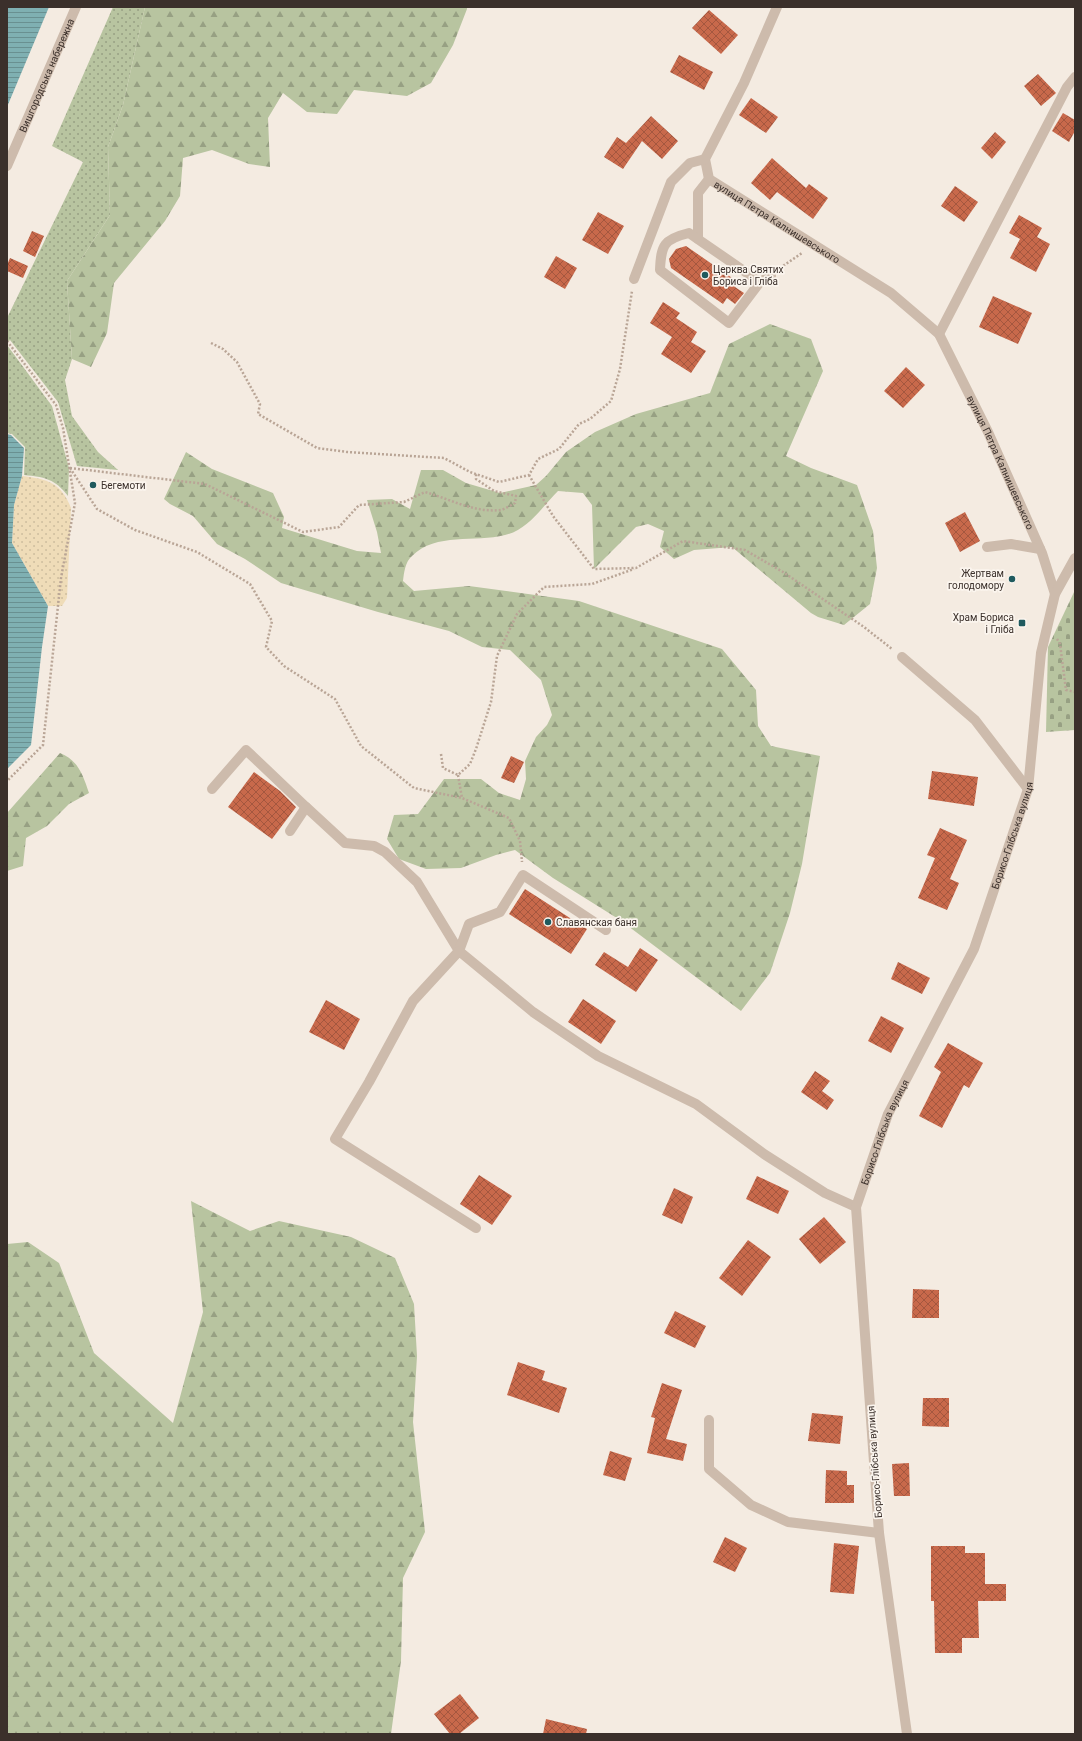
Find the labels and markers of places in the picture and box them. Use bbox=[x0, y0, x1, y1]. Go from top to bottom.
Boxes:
place label: Церква Святих Бориса і Гліба bbox=[713, 264, 784, 287]
marker: Церква Святих Бориса і Гліба bbox=[700, 270, 710, 280]
marker: Бегемоти bbox=[88, 480, 98, 490]
place label: Бегемоти bbox=[101, 480, 146, 491]
place label: Жертвам голодомору bbox=[948, 568, 1004, 591]
marker: Жертвам голодомору bbox=[1007, 574, 1017, 584]
place label: Храм Бориса і Гліба bbox=[953, 612, 1014, 635]
marker: Храм Бориса і Гліба bbox=[1017, 618, 1027, 628]
marker: Славянская баня bbox=[543, 917, 553, 927]
place label: Славянская баня bbox=[556, 917, 637, 928]

